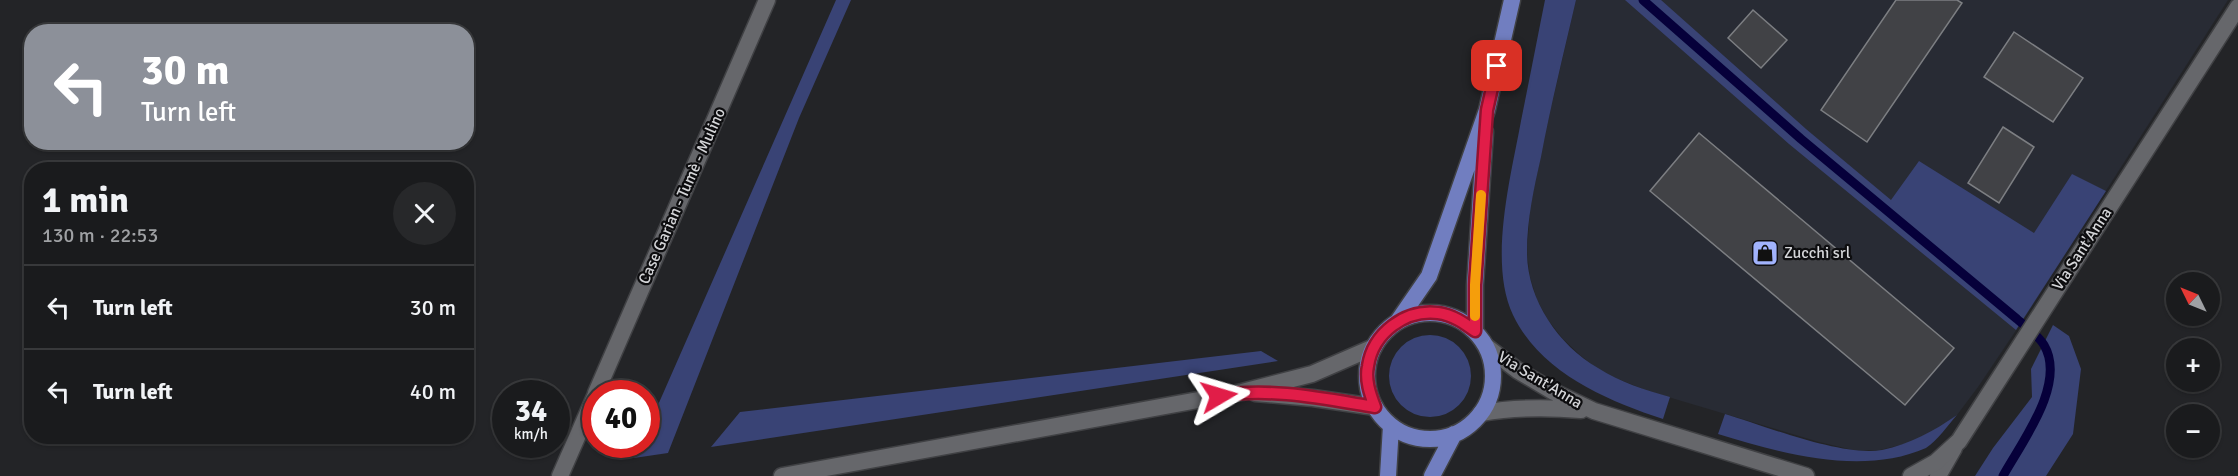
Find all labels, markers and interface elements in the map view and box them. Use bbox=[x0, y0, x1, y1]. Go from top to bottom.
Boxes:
pin bbox=[1471, 40, 1522, 91]
text: 30 m bbox=[141, 45, 230, 96]
icon: left bbox=[42, 48, 120, 126]
icon: arrive bbox=[1480, 49, 1513, 82]
text: Turn left bbox=[141, 96, 236, 129]
street label: Case Garian - Tumè - Mulino bbox=[634, 105, 730, 287]
text: 1 min bbox=[42, 178, 129, 223]
button: close bbox=[393, 182, 456, 245]
street label: Via Sant'Anna bbox=[2048, 204, 2116, 294]
text: 130 m · 22:53 bbox=[42, 223, 158, 248]
shop icon: Zucchi srl bbox=[1750, 238, 1780, 268]
place label: Zucchi srl bbox=[1784, 243, 1851, 263]
north arrow bbox=[2166, 272, 2220, 326]
map controls bbox=[2166, 272, 2220, 458]
icon: left bbox=[42, 291, 75, 324]
text: Turn left bbox=[93, 294, 173, 321]
text: 30 m bbox=[410, 294, 456, 321]
button: + bbox=[2166, 338, 2220, 392]
street label: Via Sant'Anna bbox=[1494, 347, 1586, 413]
position arrow bbox=[1187, 364, 1251, 428]
icon: left bbox=[42, 375, 75, 408]
text: Turn left bbox=[93, 378, 173, 405]
text: 40 m bbox=[410, 378, 456, 405]
speed limit sign: 40 bbox=[582, 380, 660, 458]
text: 34 bbox=[515, 393, 547, 430]
button: − bbox=[2166, 404, 2220, 458]
text: km/h bbox=[514, 425, 548, 443]

